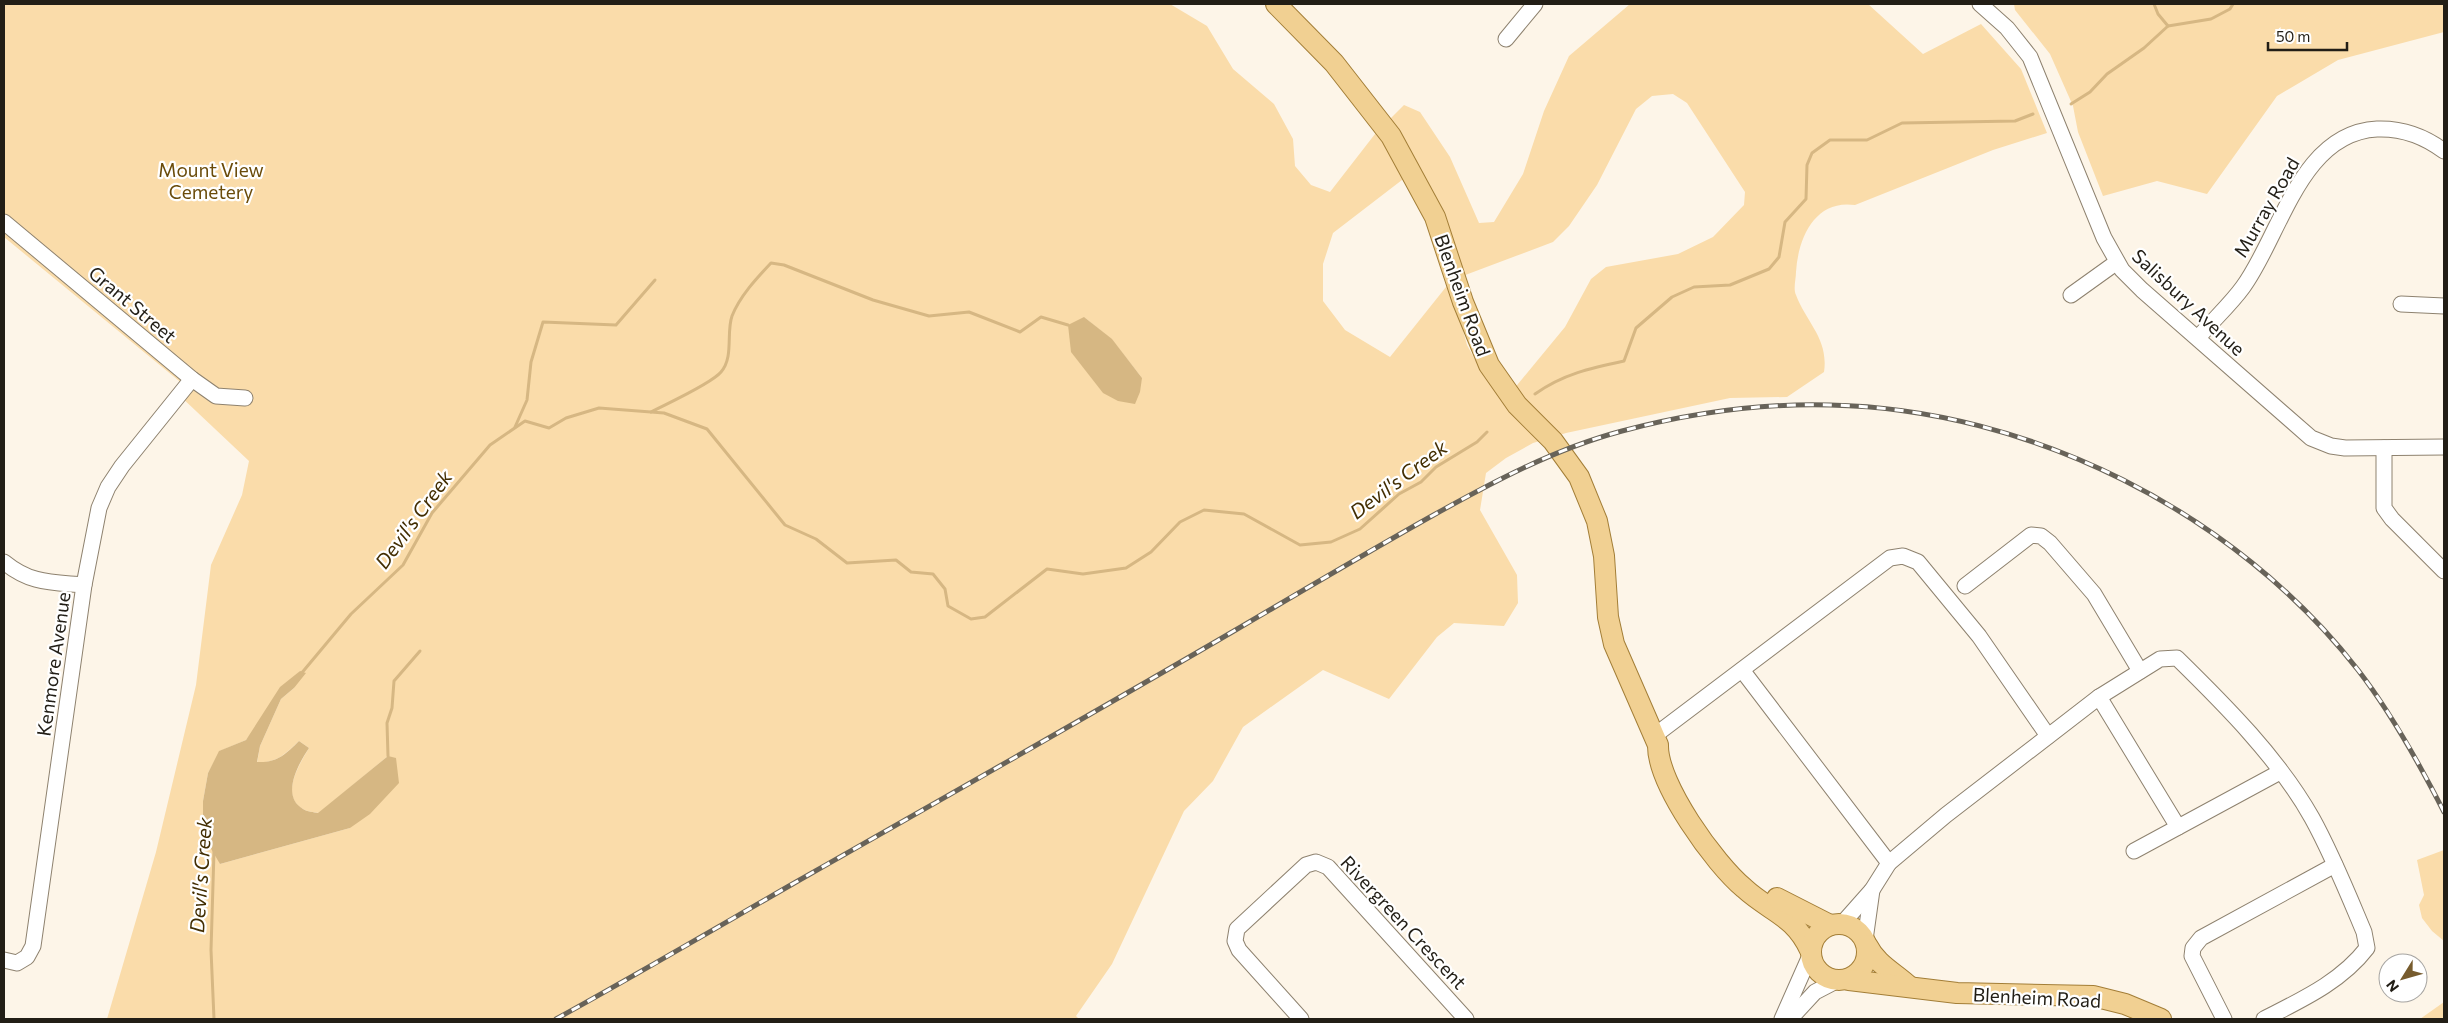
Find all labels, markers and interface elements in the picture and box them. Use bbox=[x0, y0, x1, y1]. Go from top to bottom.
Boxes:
scale bar bbox=[2268, 20, 2347, 52]
text: 50 m bbox=[2276, 27, 2310, 45]
street label: Murray Road bbox=[2228, 153, 2304, 261]
park label: Mount View Cemetery bbox=[158, 158, 264, 203]
street label: Blenheim Road bbox=[1430, 231, 1496, 359]
street label: Salisbury Avenue bbox=[2128, 244, 2250, 360]
street label: Grant Street bbox=[85, 261, 182, 347]
water label: Devil's Creek bbox=[1345, 434, 1452, 523]
water label: Devil's Creek bbox=[369, 464, 457, 573]
street label: Kenmore Avenue bbox=[32, 591, 74, 737]
water label: Devil's Creek bbox=[184, 815, 216, 934]
street label: Rivergreen Crescent bbox=[1336, 851, 1472, 994]
north arrow bbox=[2378, 953, 2428, 1003]
text: N bbox=[2382, 977, 2402, 995]
street label: Blenheim Road bbox=[1972, 982, 2102, 1012]

